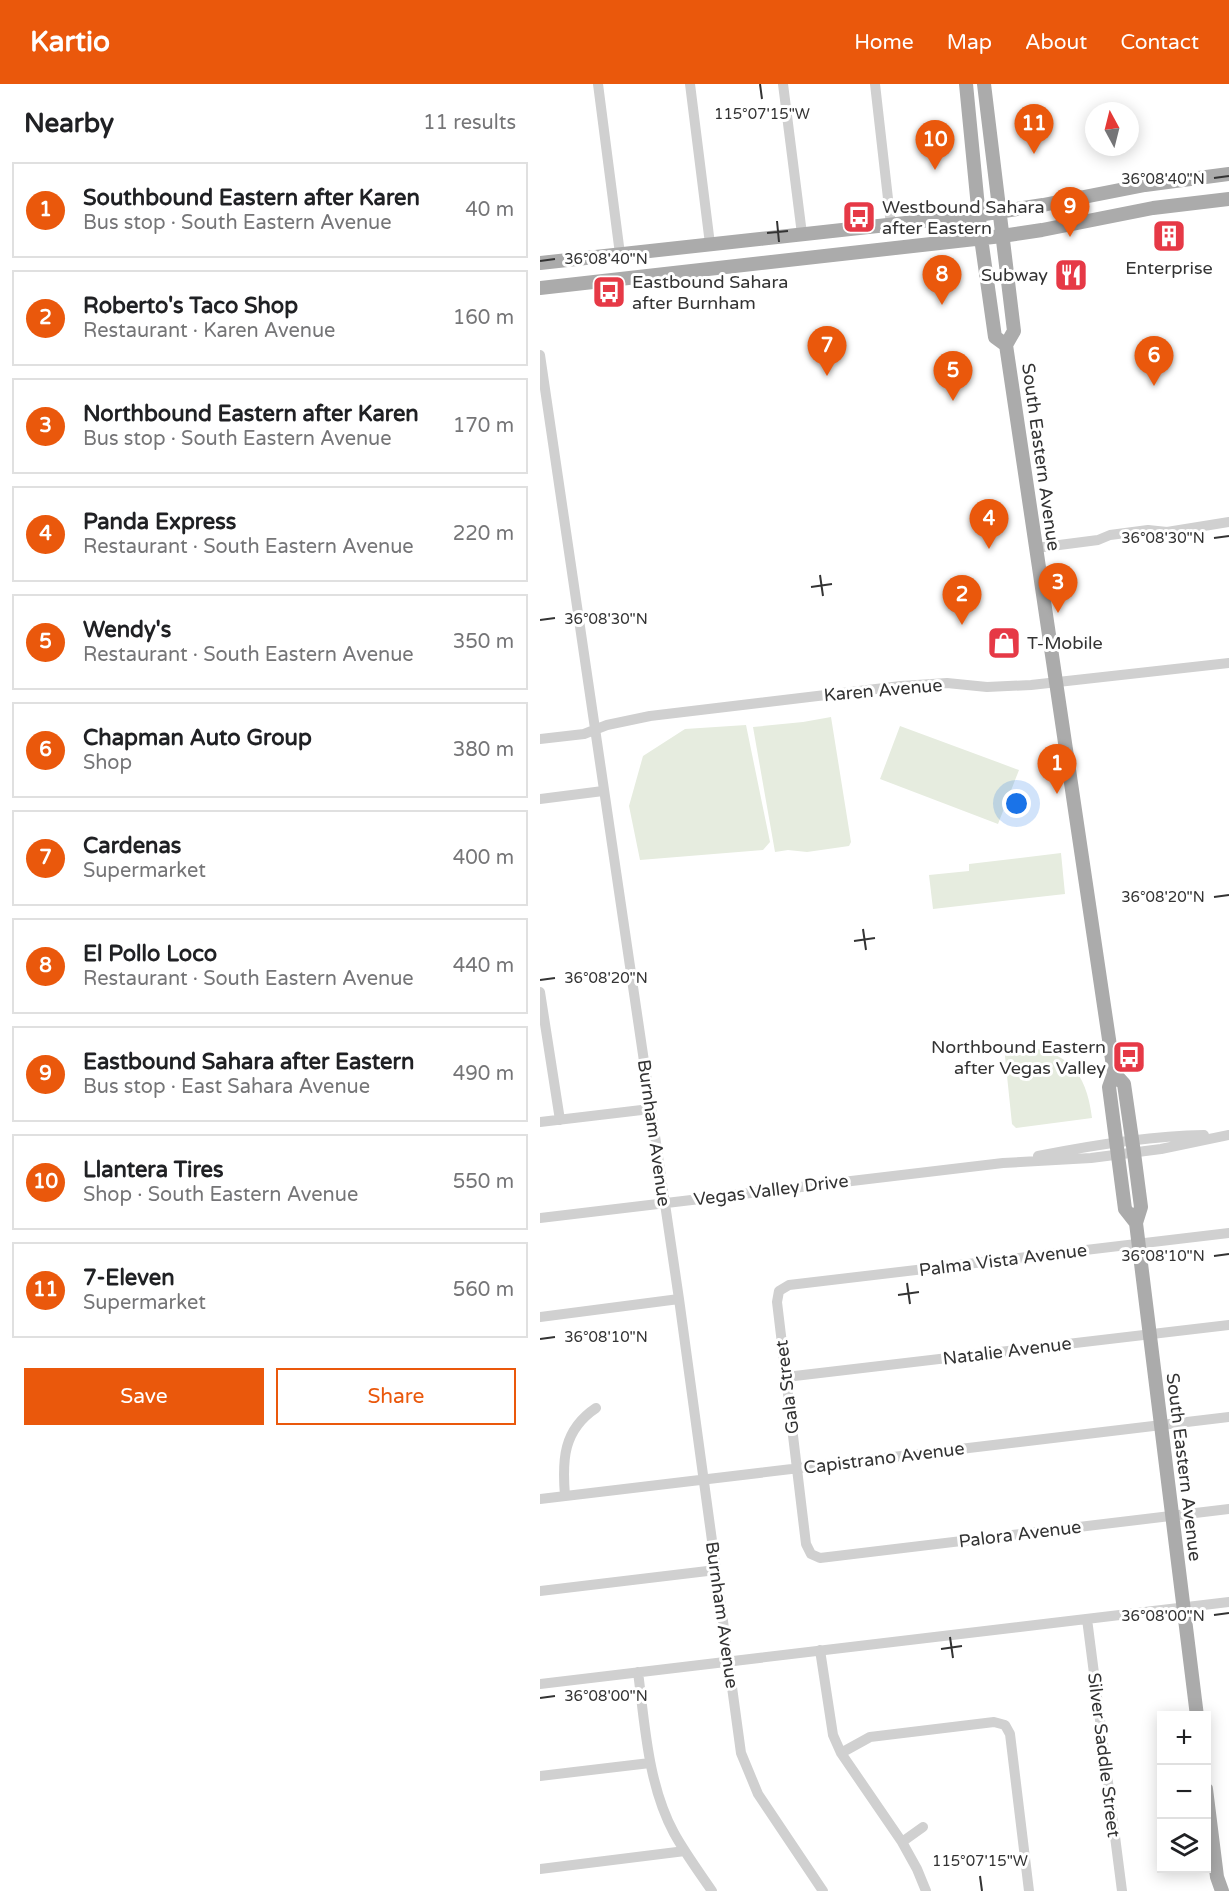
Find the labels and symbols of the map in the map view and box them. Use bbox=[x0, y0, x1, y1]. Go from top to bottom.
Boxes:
north arrow bbox=[1085, 102, 1139, 156]
pin: 11 bbox=[1014, 104, 1054, 154]
text: 115°07'15"W bbox=[714, 105, 810, 123]
pin: 10 bbox=[916, 120, 954, 170]
text: 36°08'40"N bbox=[1121, 170, 1205, 188]
pin: 9 bbox=[1050, 188, 1090, 237]
place label: Westbound Sahara after Eastern bbox=[882, 196, 1045, 239]
bus stop icon: Westbound Sahara after Eastern bbox=[841, 199, 877, 235]
building icon: Enterprise bbox=[1151, 218, 1187, 254]
text: 36°08'40"N bbox=[564, 250, 648, 268]
pin: 8 bbox=[922, 256, 962, 305]
restaurant icon: Subway bbox=[1053, 257, 1089, 293]
place label: Enterprise bbox=[1125, 257, 1213, 279]
place label: Subway bbox=[981, 264, 1048, 286]
place label: Eastbound Sahara after Burnham bbox=[632, 271, 788, 314]
bus stop icon: Eastbound Sahara after Burnham bbox=[591, 274, 627, 310]
pin: 7 bbox=[808, 326, 846, 376]
pin: 6 bbox=[1134, 336, 1174, 386]
pin: 5 bbox=[934, 352, 972, 401]
street label: South Eastern Avenue bbox=[1017, 362, 1065, 552]
pin: 4 bbox=[970, 500, 1008, 549]
text: 36°08'30"N bbox=[1121, 529, 1205, 547]
pin: 3 bbox=[1038, 564, 1078, 613]
pin: 2 bbox=[942, 576, 982, 625]
text: 36°08'30"N bbox=[564, 610, 648, 628]
shop icon: T-Mobile bbox=[986, 625, 1022, 661]
place label: T-Mobile bbox=[1027, 632, 1103, 654]
street label: Karen Avenue bbox=[823, 674, 943, 706]
pin: 1 bbox=[1038, 744, 1076, 794]
your location bbox=[1002, 789, 1031, 818]
text: 36°08'20"N bbox=[1121, 888, 1205, 906]
text: 36°08'20"N bbox=[564, 969, 648, 987]
place label: Northbound Eastern after Vegas Valley bbox=[931, 1036, 1106, 1079]
bus stop icon: Northbound Eastern after Vegas Valley bbox=[1111, 1039, 1147, 1075]
street label: Burnham Avenue bbox=[633, 1058, 675, 1208]
street label: Vegas Valley Drive bbox=[692, 1170, 850, 1210]
street label: Palma Vista Avenue bbox=[918, 1239, 1088, 1281]
text: 36°08'10"N bbox=[1121, 1247, 1205, 1265]
text: 36°08'10"N bbox=[564, 1328, 648, 1346]
street label: Natalie Avenue bbox=[941, 1332, 1073, 1370]
street label: Gala Street bbox=[770, 1339, 804, 1435]
street label: South Eastern Avenue bbox=[1162, 1372, 1206, 1562]
street label: Capistrano Avenue bbox=[802, 1437, 966, 1479]
street label: Palora Avenue bbox=[957, 1516, 1083, 1552]
street label: Burnham Avenue bbox=[701, 1540, 743, 1690]
text: 36°08'00"N bbox=[1121, 1607, 1205, 1625]
street label: Silver Saddle Street bbox=[1083, 1671, 1125, 1839]
text: 36°08'00"N bbox=[564, 1687, 648, 1705]
text: 115°07'15"W bbox=[932, 1852, 1028, 1870]

